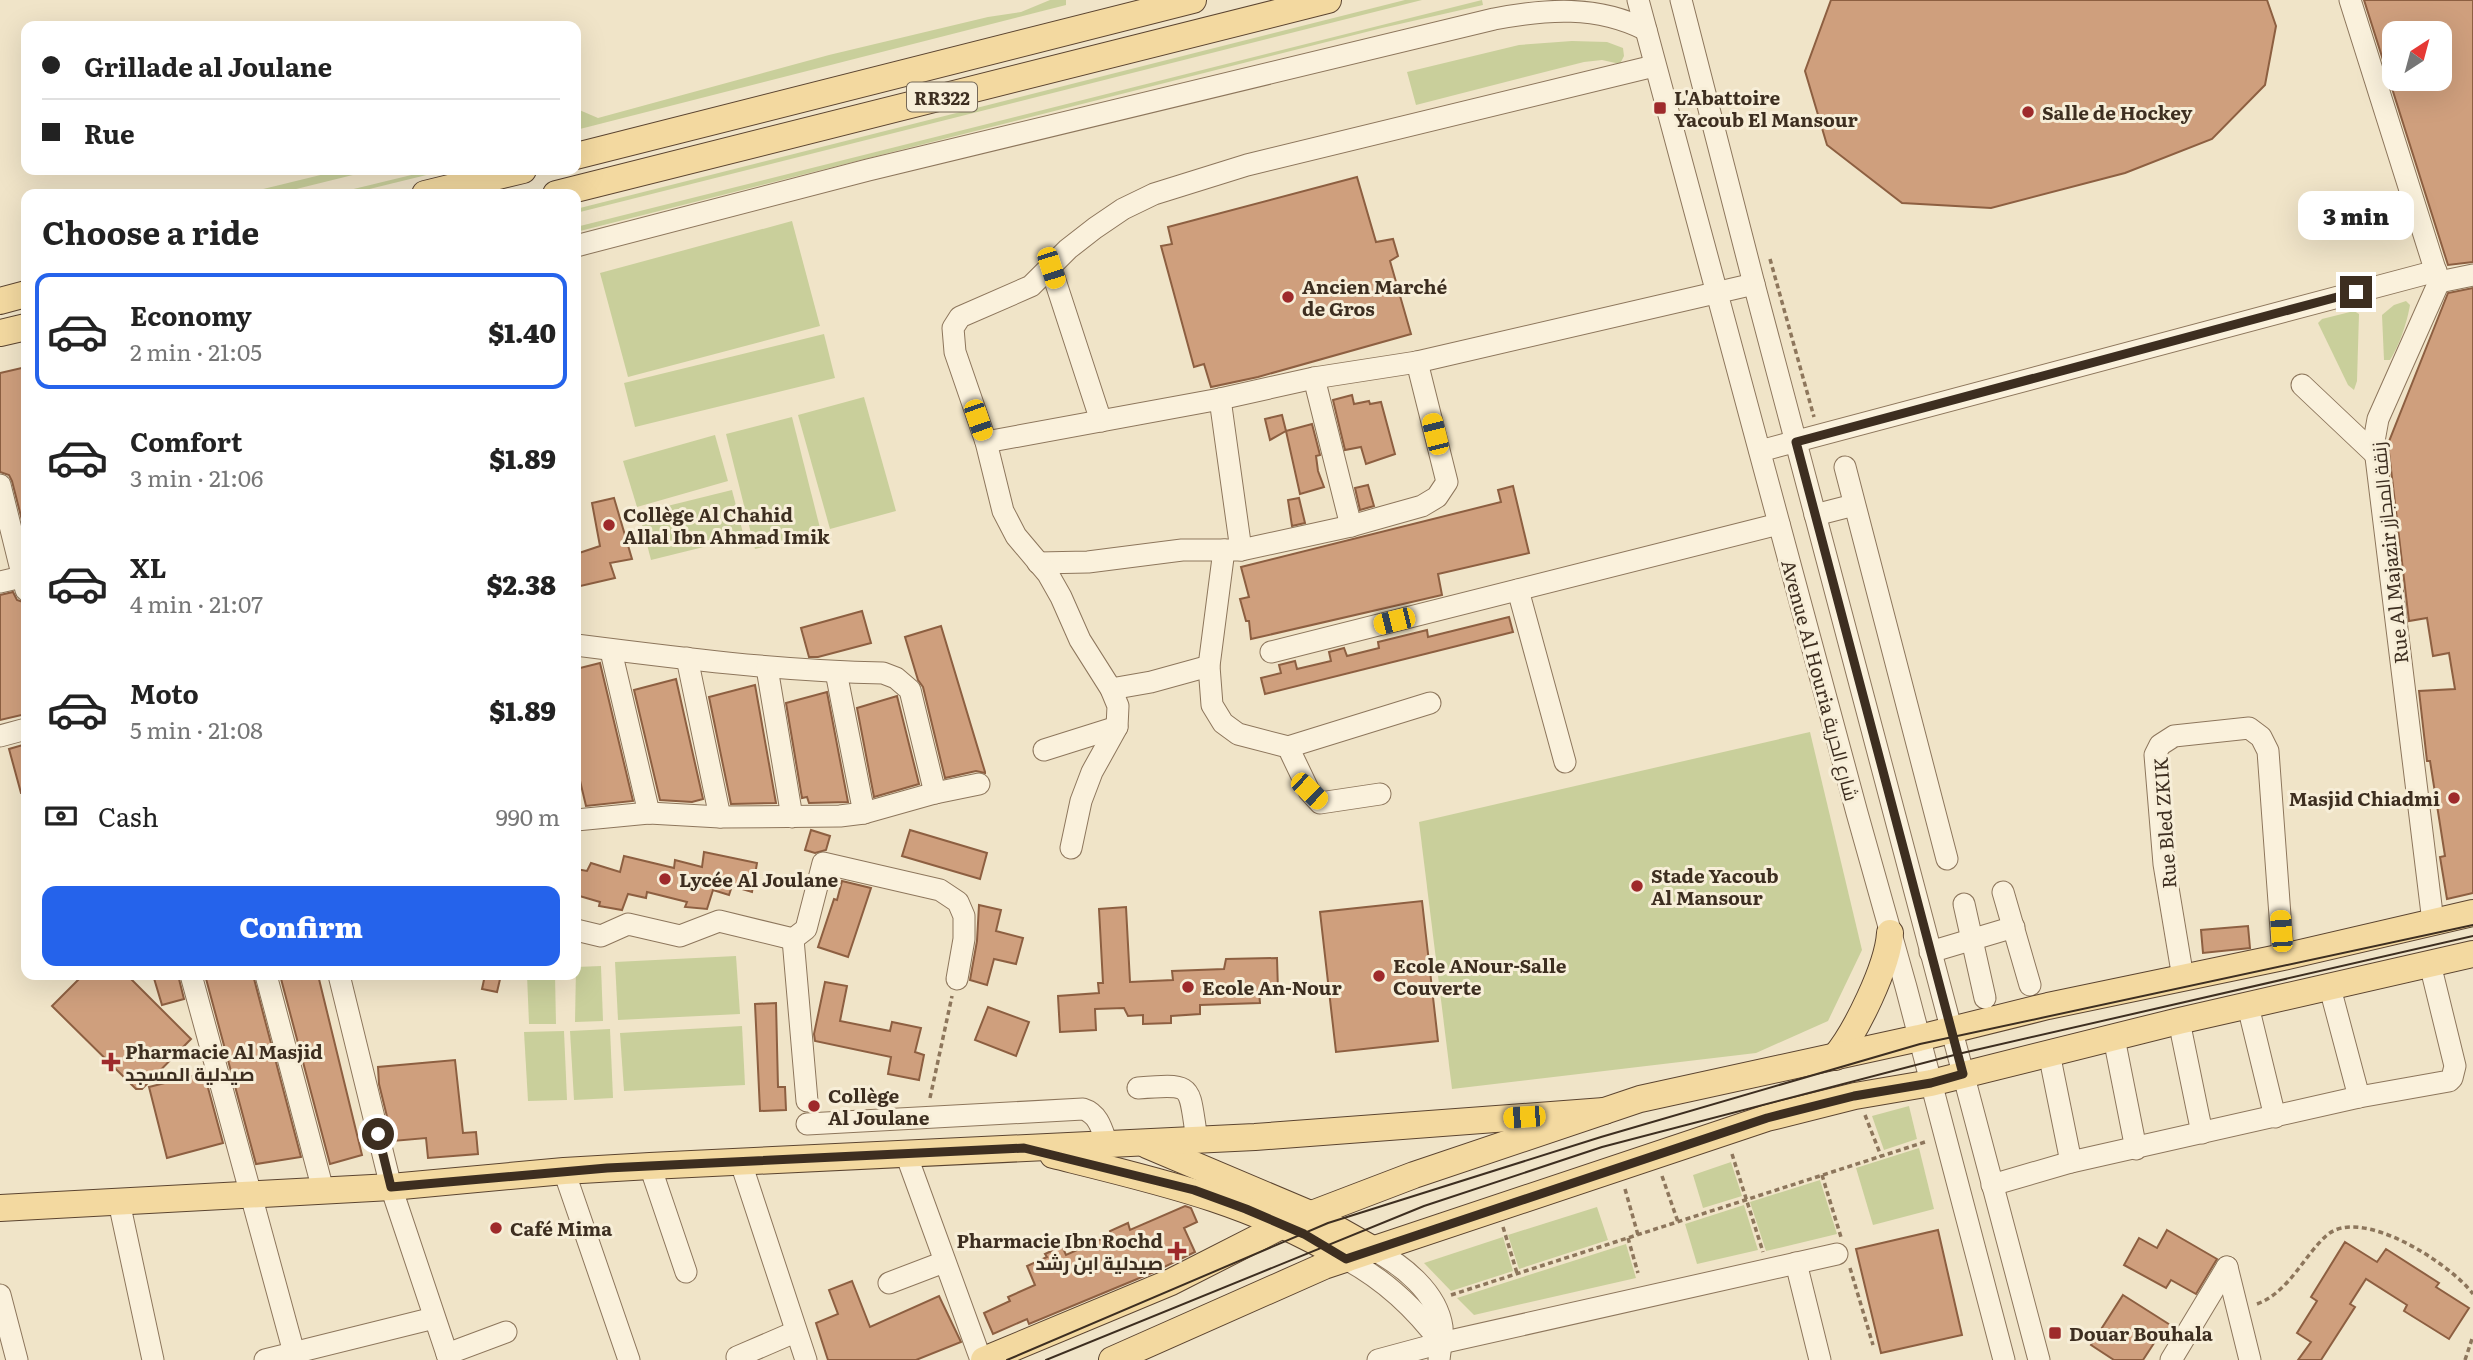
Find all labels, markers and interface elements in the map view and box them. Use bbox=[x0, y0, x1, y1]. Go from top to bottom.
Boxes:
north arrow bbox=[2382, 21, 2452, 91]
map controls bbox=[2382, 21, 2452, 91]
text: Grillade al Joulane bbox=[84, 46, 332, 85]
road number: RR322 bbox=[907, 82, 977, 112]
place label: L'Abattoire Yacoub El Mansour bbox=[1674, 83, 1858, 133]
place label: Salle de Hockey bbox=[2042, 98, 2193, 126]
marker: L'Abattoire Yacoub El Mansour bbox=[1652, 100, 1668, 116]
marker: Salle de Hockey bbox=[2020, 104, 2036, 120]
text: Rue bbox=[84, 113, 135, 152]
callout: 3 min bbox=[2298, 190, 2414, 240]
text: 3 min bbox=[2323, 198, 2389, 232]
text: Choose a ride bbox=[42, 207, 259, 255]
car bbox=[1035, 245, 1068, 291]
place label: Ancien Marché de Gros bbox=[1302, 272, 1448, 322]
route end bbox=[2340, 276, 2372, 308]
marker: Ancien Marché de Gros bbox=[1280, 289, 1296, 305]
text: Economy bbox=[130, 295, 252, 334]
icon: car bbox=[46, 300, 109, 363]
text: $1.40 bbox=[488, 312, 556, 351]
text: 2 min · 21:05 bbox=[130, 334, 262, 368]
car bbox=[962, 397, 995, 443]
car bbox=[1420, 411, 1451, 457]
text: Comfort bbox=[130, 421, 242, 460]
icon: car bbox=[46, 426, 109, 489]
text: $1.89 bbox=[489, 438, 556, 477]
street label: Rue Al Majazir زنقة المجازر bbox=[2363, 441, 2415, 665]
text: 3 min · 21:06 bbox=[130, 460, 263, 494]
place label: Collège Al Chahid Allal Ibn Ahmad Imik bbox=[623, 500, 830, 550]
marker: Collège Al Chahid Allal Ibn Ahmad Imik bbox=[601, 517, 617, 533]
text: XL bbox=[130, 547, 167, 586]
icon: car bbox=[46, 552, 109, 615]
street label: Avenue Al Houria شارع الحرية bbox=[1774, 556, 1867, 804]
text: $2.38 bbox=[486, 564, 556, 603]
text: 4 min · 21:07 bbox=[130, 586, 263, 620]
car bbox=[1372, 606, 1417, 636]
text: Moto bbox=[130, 673, 199, 712]
icon: car bbox=[46, 678, 109, 741]
text: $1.89 bbox=[489, 690, 556, 729]
text: 5 min · 21:08 bbox=[130, 712, 263, 746]
street label: Rue Bled ZKIK bbox=[2145, 756, 2183, 890]
car bbox=[1287, 769, 1332, 813]
place label: Masjid Chiadmi bbox=[2289, 784, 2440, 812]
marker: Masjid Chiadmi bbox=[2446, 790, 2462, 806]
text: Cash bbox=[98, 796, 159, 835]
icon: cash bbox=[42, 797, 80, 835]
text: 990 m bbox=[496, 799, 560, 833]
place label: Stade Yacoub Al Mansour bbox=[1651, 861, 1779, 911]
place label: Lycée Al Joulane bbox=[679, 865, 839, 893]
marker: Lycée Al Joulane bbox=[657, 871, 673, 887]
marker: Stade Yacoub Al Mansour bbox=[1629, 878, 1645, 894]
button: Confirm bbox=[42, 886, 560, 966]
car bbox=[2270, 909, 2293, 953]
place label: Ecole ANour-Salle Couverte bbox=[1393, 951, 1567, 1001]
marker: Ecole ANour-Salle Couverte bbox=[1371, 968, 1387, 984]
place label: Ecole An-Nour bbox=[1202, 973, 1342, 1001]
marker: Ecole An-Nour bbox=[1180, 979, 1196, 995]
place label: Pharmacie Al Masjid صيدلية المسجد bbox=[125, 1037, 323, 1087]
marker: Pharmacie Al Masjid صيدلية المسجد bbox=[103, 1054, 119, 1070]
place label: Collège Al Joulane bbox=[828, 1081, 930, 1131]
marker: Collège Al Joulane bbox=[806, 1098, 822, 1114]
car bbox=[1503, 1105, 1546, 1129]
route start bbox=[362, 1118, 394, 1150]
place label: Café Mima bbox=[510, 1214, 612, 1242]
marker: Café Mima bbox=[488, 1220, 504, 1236]
place label: Pharmacie Ibn Rochd صيدلية ابن رشد bbox=[956, 1226, 1163, 1276]
marker: Pharmacie Ibn Rochd صيدلية ابن رشد bbox=[1169, 1243, 1185, 1259]
place label: Douar Bouhala bbox=[2069, 1319, 2213, 1347]
marker: Douar Bouhala bbox=[2047, 1325, 2063, 1341]

